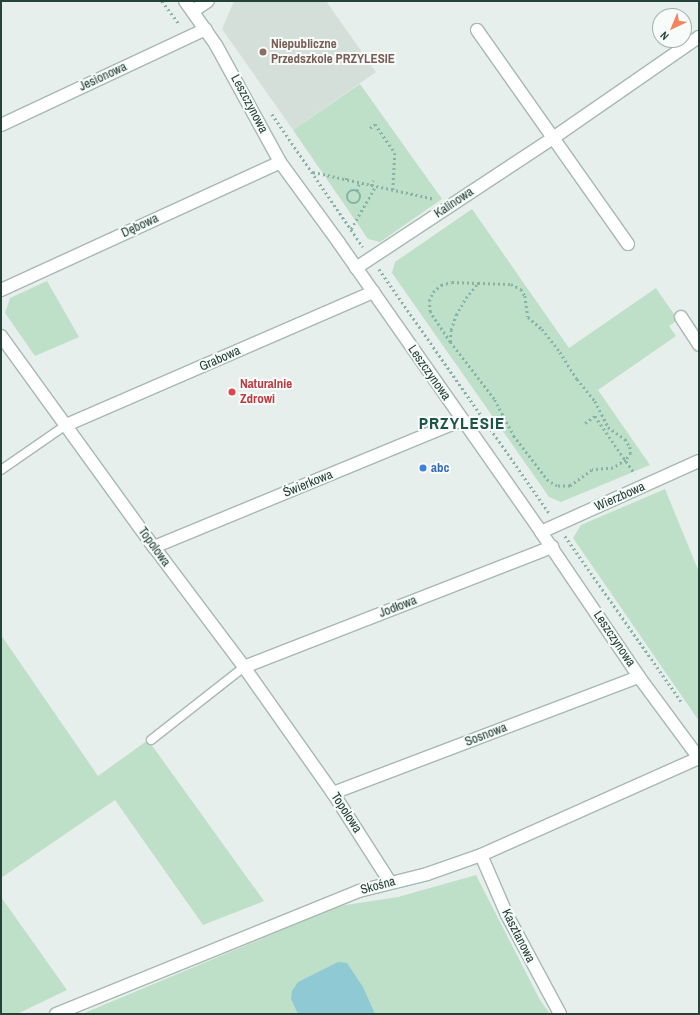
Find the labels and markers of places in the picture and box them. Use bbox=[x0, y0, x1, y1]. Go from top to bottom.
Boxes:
place label: Niepubliczne Przedszkole PRZYLESIE bbox=[271, 37, 395, 68]
marker: Niepubliczne Przedszkole PRZYLESIE bbox=[258, 47, 268, 57]
place label: Naturalnie Zdrowi bbox=[240, 377, 292, 408]
marker: Naturalnie Zdrowi bbox=[227, 387, 237, 397]
place label: abc bbox=[431, 460, 449, 476]
marker: abc bbox=[418, 463, 428, 473]

